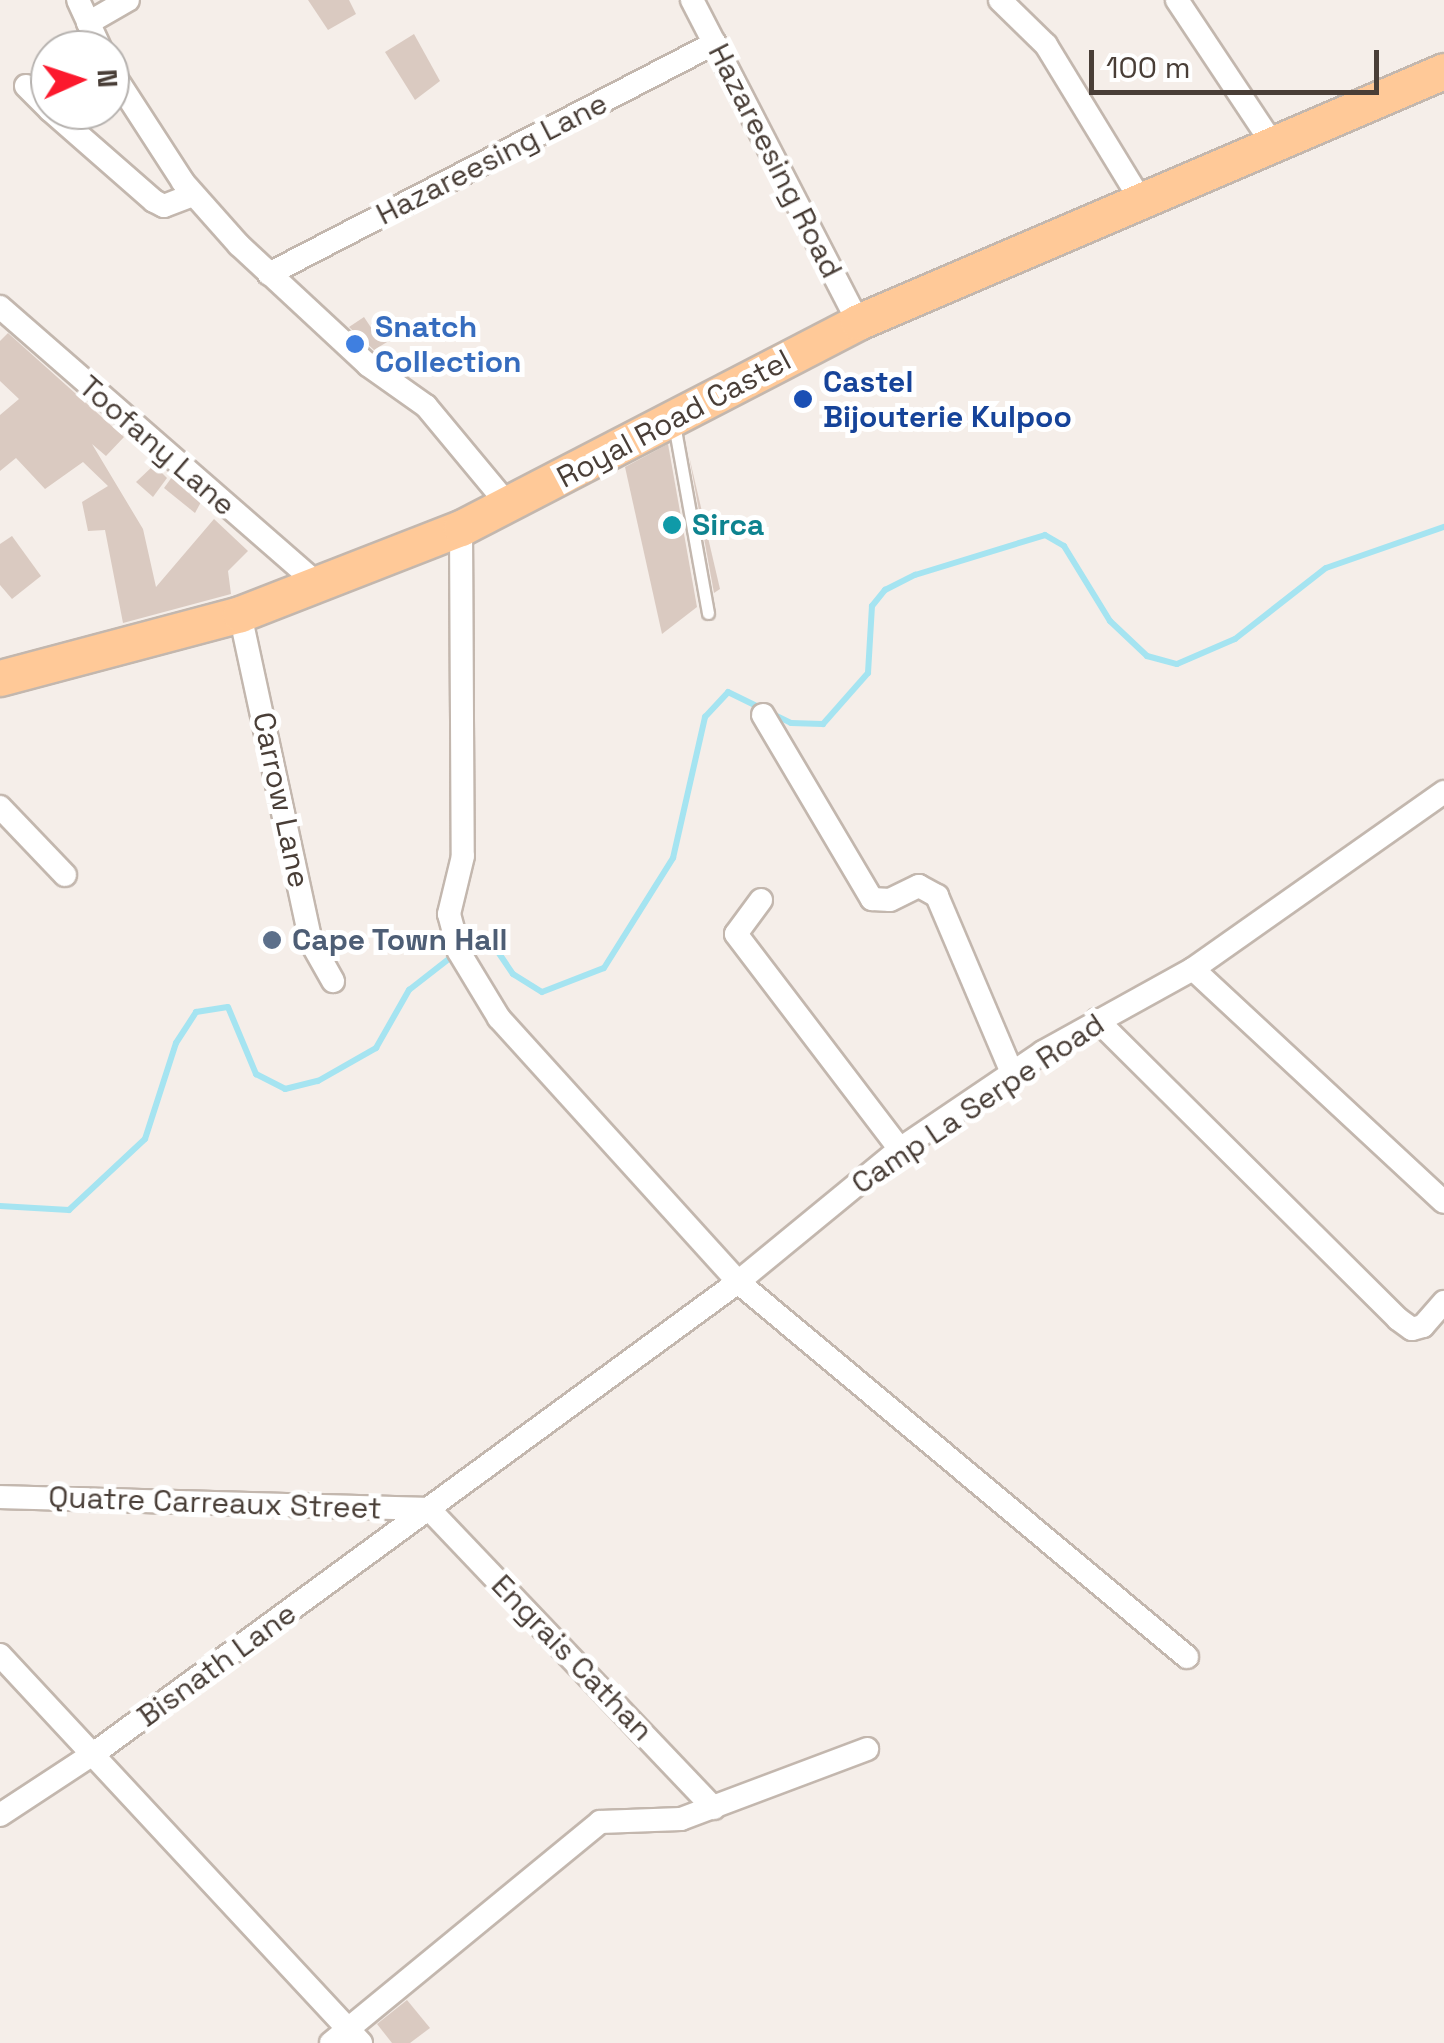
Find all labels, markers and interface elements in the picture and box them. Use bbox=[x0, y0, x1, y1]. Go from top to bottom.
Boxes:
north arrow bbox=[30, 30, 130, 130]
scale bar bbox=[1094, 30, 1384, 92]
street label: Hazareesing Road bbox=[700, 38, 850, 284]
text: 100 m bbox=[1106, 48, 1191, 87]
text: N bbox=[89, 68, 126, 89]
street label: Hazareesing Lane bbox=[371, 85, 613, 233]
place label: Snatch Collection bbox=[375, 309, 522, 380]
marker: Snatch Collection bbox=[344, 333, 366, 355]
street label: Royal Road Castel bbox=[551, 342, 797, 496]
place label: Castel Bijouterie Kulpoo bbox=[823, 364, 1072, 434]
street label: Toofany Lane bbox=[71, 368, 243, 524]
marker: Castel Bijouterie Kulpoo bbox=[792, 388, 814, 410]
place label: Sirca bbox=[692, 507, 764, 543]
marker: Sirca bbox=[661, 514, 683, 536]
street label: Carrow Lane bbox=[245, 709, 317, 891]
place label: Cape Town Hall bbox=[292, 922, 508, 958]
marker: Cape Town Hall bbox=[261, 929, 283, 951]
street label: Camp La Serpe Road bbox=[845, 1006, 1111, 1202]
street label: Quatre Carreaux Street bbox=[48, 1479, 382, 1527]
street label: Engrais Cathan bbox=[484, 1568, 660, 1748]
street label: Bisnath Lane bbox=[131, 1595, 303, 1735]

